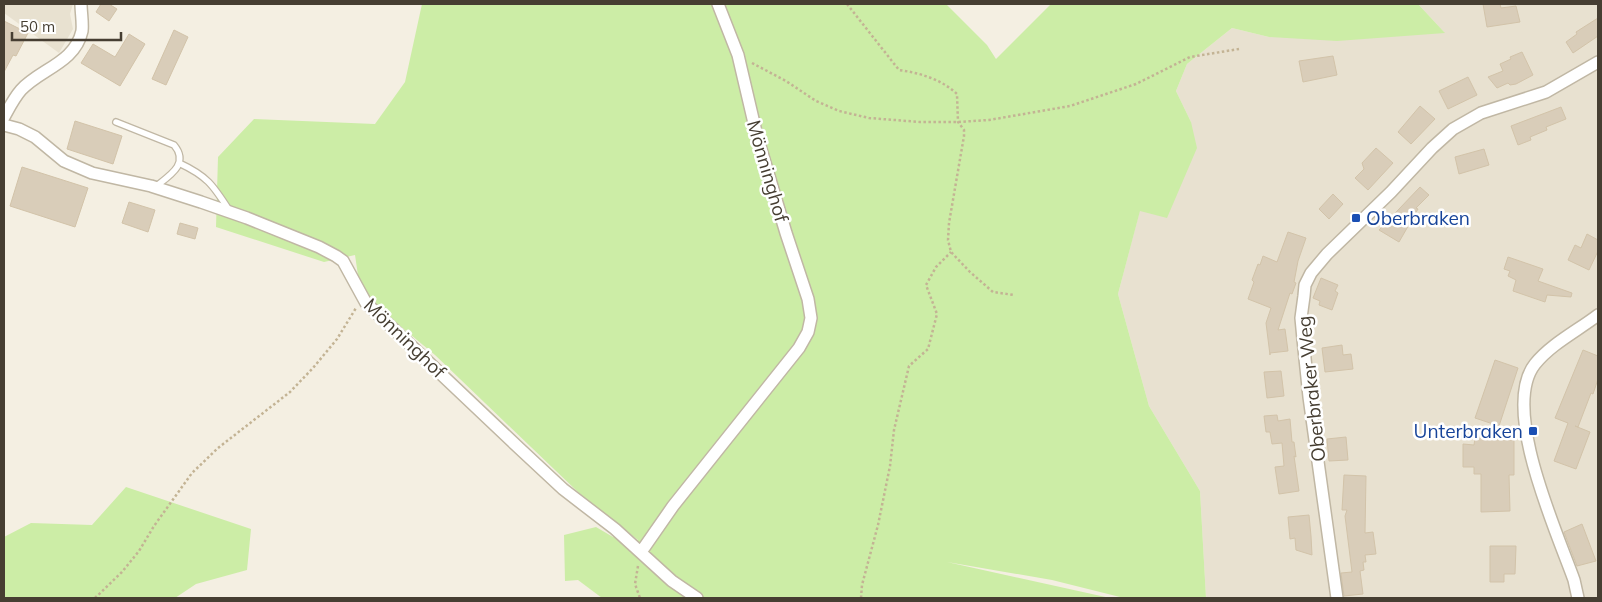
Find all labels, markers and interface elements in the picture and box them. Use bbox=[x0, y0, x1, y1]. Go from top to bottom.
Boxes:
scale bar bbox=[12, 10, 121, 42]
text: 50 m bbox=[20, 17, 55, 36]
street label: Mönninghof bbox=[742, 117, 794, 225]
place label: Oberbraken bbox=[1366, 206, 1470, 230]
marker: Oberbraken bbox=[1350, 212, 1362, 224]
street label: Mönninghof bbox=[359, 293, 451, 383]
street label: Oberbraker Weg bbox=[1291, 315, 1331, 463]
place label: Unterbraken bbox=[1414, 419, 1523, 443]
marker: Unterbraken bbox=[1527, 425, 1539, 437]

